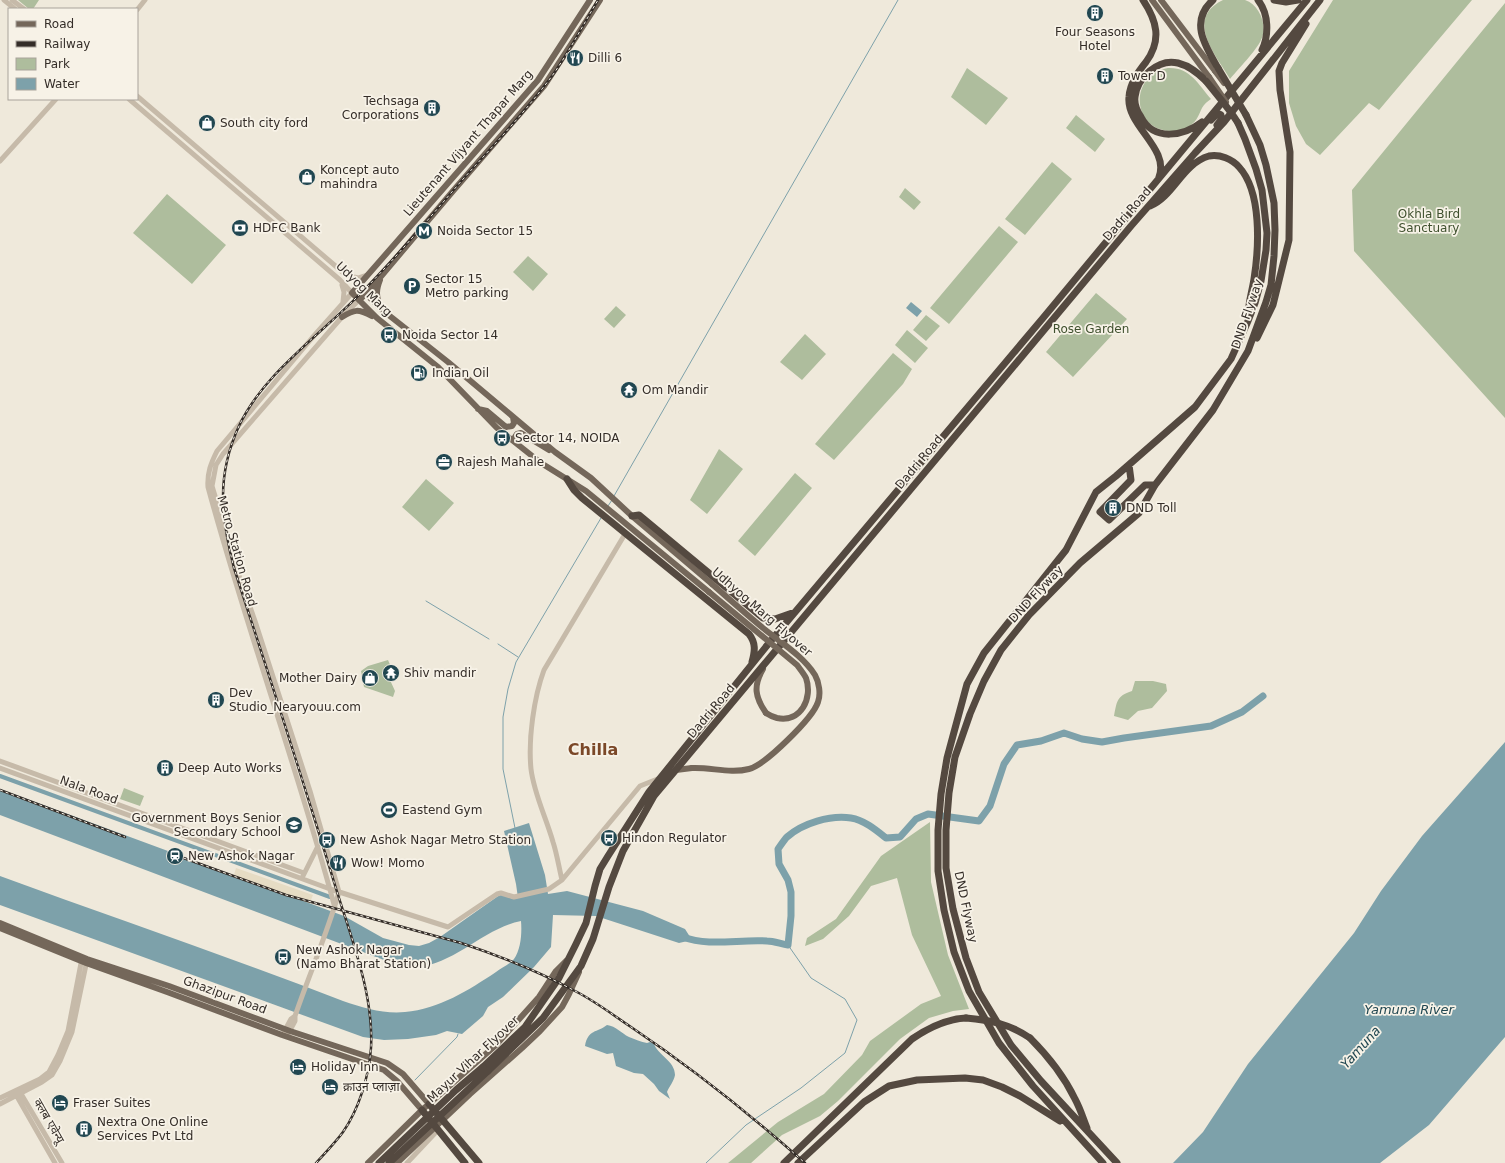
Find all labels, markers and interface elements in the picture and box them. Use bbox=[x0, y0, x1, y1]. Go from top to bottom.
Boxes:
building icon: Four Seasons Hotel bbox=[1085, 3, 1105, 23]
legend bbox=[8, 8, 138, 100]
text: Road bbox=[44, 17, 74, 31]
place label: Four Seasons Hotel bbox=[1055, 25, 1135, 53]
text: Railway bbox=[44, 37, 90, 51]
restaurant icon: Dilli 6 bbox=[565, 48, 585, 68]
place label: Dilli 6 bbox=[588, 51, 622, 65]
text: Park bbox=[44, 57, 70, 71]
building icon: Tower D bbox=[1095, 66, 1115, 86]
street label: Lieutenant Vijyant Thapar Marg bbox=[401, 67, 535, 219]
place label: Tower D bbox=[1117, 69, 1166, 83]
text: Water bbox=[44, 77, 80, 91]
place label: Techsaga Corporations bbox=[342, 94, 419, 122]
building icon: Techsaga Corporations bbox=[422, 98, 442, 118]
shop icon: South city ford bbox=[197, 113, 217, 133]
place label: South city ford bbox=[220, 116, 308, 130]
place label: Koncept auto mahindra bbox=[320, 163, 399, 191]
shop icon: Koncept auto mahindra bbox=[297, 167, 317, 187]
street label: Dadri Road bbox=[1100, 184, 1154, 244]
park label: Okhla Bird Sanctuary bbox=[1398, 207, 1460, 235]
bank icon: HDFC Bank bbox=[230, 218, 250, 238]
place label: HDFC Bank bbox=[253, 221, 321, 235]
metro station icon: Noida Sector 15 bbox=[414, 221, 434, 241]
place label: Noida Sector 15 bbox=[437, 224, 533, 238]
street label: Udyog Marg bbox=[333, 259, 395, 319]
place label: Sector 15 Metro parking bbox=[425, 272, 509, 300]
parking icon: Sector 15 Metro parking bbox=[402, 276, 422, 296]
street label: DND Flyway bbox=[1229, 277, 1265, 351]
park label: Rose Garden bbox=[1053, 322, 1129, 336]
bus stop icon: Noida Sector 14 bbox=[379, 325, 399, 345]
place label: Noida Sector 14 bbox=[402, 328, 498, 342]
fuel station icon: Indian Oil bbox=[409, 363, 429, 383]
place label: Indian Oil bbox=[432, 366, 489, 380]
temple icon: Om Mandir bbox=[619, 380, 639, 400]
place label: Om Mandir bbox=[642, 383, 708, 397]
bus stop icon: Sector 14, NOIDA bbox=[492, 428, 512, 448]
place label: Sector 14, NOIDA bbox=[515, 431, 620, 445]
street label: Dadri Road bbox=[892, 432, 946, 492]
office icon: Rajesh Mahale bbox=[434, 452, 454, 472]
place label: Rajesh Mahale bbox=[457, 455, 544, 469]
street label: Metro Station Road bbox=[214, 494, 260, 608]
building icon: DND Toll bbox=[1103, 498, 1123, 518]
place label: DND Toll bbox=[1126, 501, 1177, 515]
street label: DND Flyway bbox=[1006, 563, 1066, 625]
street label: Udhyog Marg Flyover bbox=[709, 565, 815, 659]
temple icon: Shiv mandir bbox=[381, 663, 401, 683]
place label: Shiv mandir bbox=[404, 666, 476, 680]
shop icon: Mother Dairy bbox=[360, 668, 380, 688]
place label: Mother Dairy bbox=[279, 671, 357, 685]
street label: Dadri Road bbox=[684, 681, 738, 741]
place label: Dev Studio_Nearyouu.com bbox=[229, 686, 361, 714]
building icon: Dev Studio_Nearyouu.com bbox=[206, 690, 226, 710]
district label: Chilla bbox=[568, 740, 618, 759]
building icon: Deep Auto Works bbox=[155, 758, 175, 778]
place label: Deep Auto Works bbox=[178, 761, 282, 775]
street label: Nala Road bbox=[58, 773, 120, 807]
sports icon: Eastend Gym bbox=[379, 800, 399, 820]
place label: Eastend Gym bbox=[402, 803, 482, 817]
place label: Government Boys Senior Secondary School bbox=[131, 811, 281, 839]
school or university icon: Government Boys Senior Secondary School bbox=[284, 815, 304, 835]
bus stop icon: Hindon Regulator bbox=[599, 828, 619, 848]
bus stop icon: New Ashok Nagar Metro Station bbox=[317, 830, 337, 850]
place label: Hindon Regulator bbox=[622, 831, 726, 845]
place label: New Ashok Nagar Metro Station bbox=[340, 833, 531, 847]
station icon: New Ashok Nagar bbox=[165, 846, 185, 866]
place label: New Ashok Nagar bbox=[188, 849, 294, 863]
restaurant icon: Wow! Momo bbox=[328, 853, 348, 873]
place label: Wow! Momo bbox=[351, 856, 425, 870]
street label: DND Flyway bbox=[952, 870, 980, 944]
place label: New Ashok Nagar (Namo Bharat Station) bbox=[296, 943, 431, 971]
bus stop icon: New Ashok Nagar (Namo Bharat Station) bbox=[273, 947, 293, 967]
street label: Ghazipur Road bbox=[181, 973, 269, 1017]
water label: Yamuna River bbox=[1364, 1002, 1455, 1017]
street label: Mayur Vihar Flyover bbox=[424, 1013, 522, 1105]
water label: Yamuna bbox=[1337, 1023, 1383, 1072]
hotel icon: Holiday Inn bbox=[288, 1057, 308, 1077]
place label: Holiday Inn bbox=[311, 1060, 379, 1074]
hotel icon: क्राउन प्लाज़ा bbox=[320, 1077, 340, 1097]
place label: क्राउन प्लाज़ा bbox=[343, 1080, 400, 1094]
hotel icon: Fraser Suites bbox=[50, 1093, 70, 1113]
street label: क्लब एवेन्यू bbox=[30, 1096, 69, 1148]
place label: Fraser Suites bbox=[73, 1096, 151, 1110]
place label: Nextra One Online Services Pvt Ltd bbox=[97, 1115, 208, 1143]
building icon: Nextra One Online Services Pvt Ltd bbox=[74, 1119, 94, 1139]

